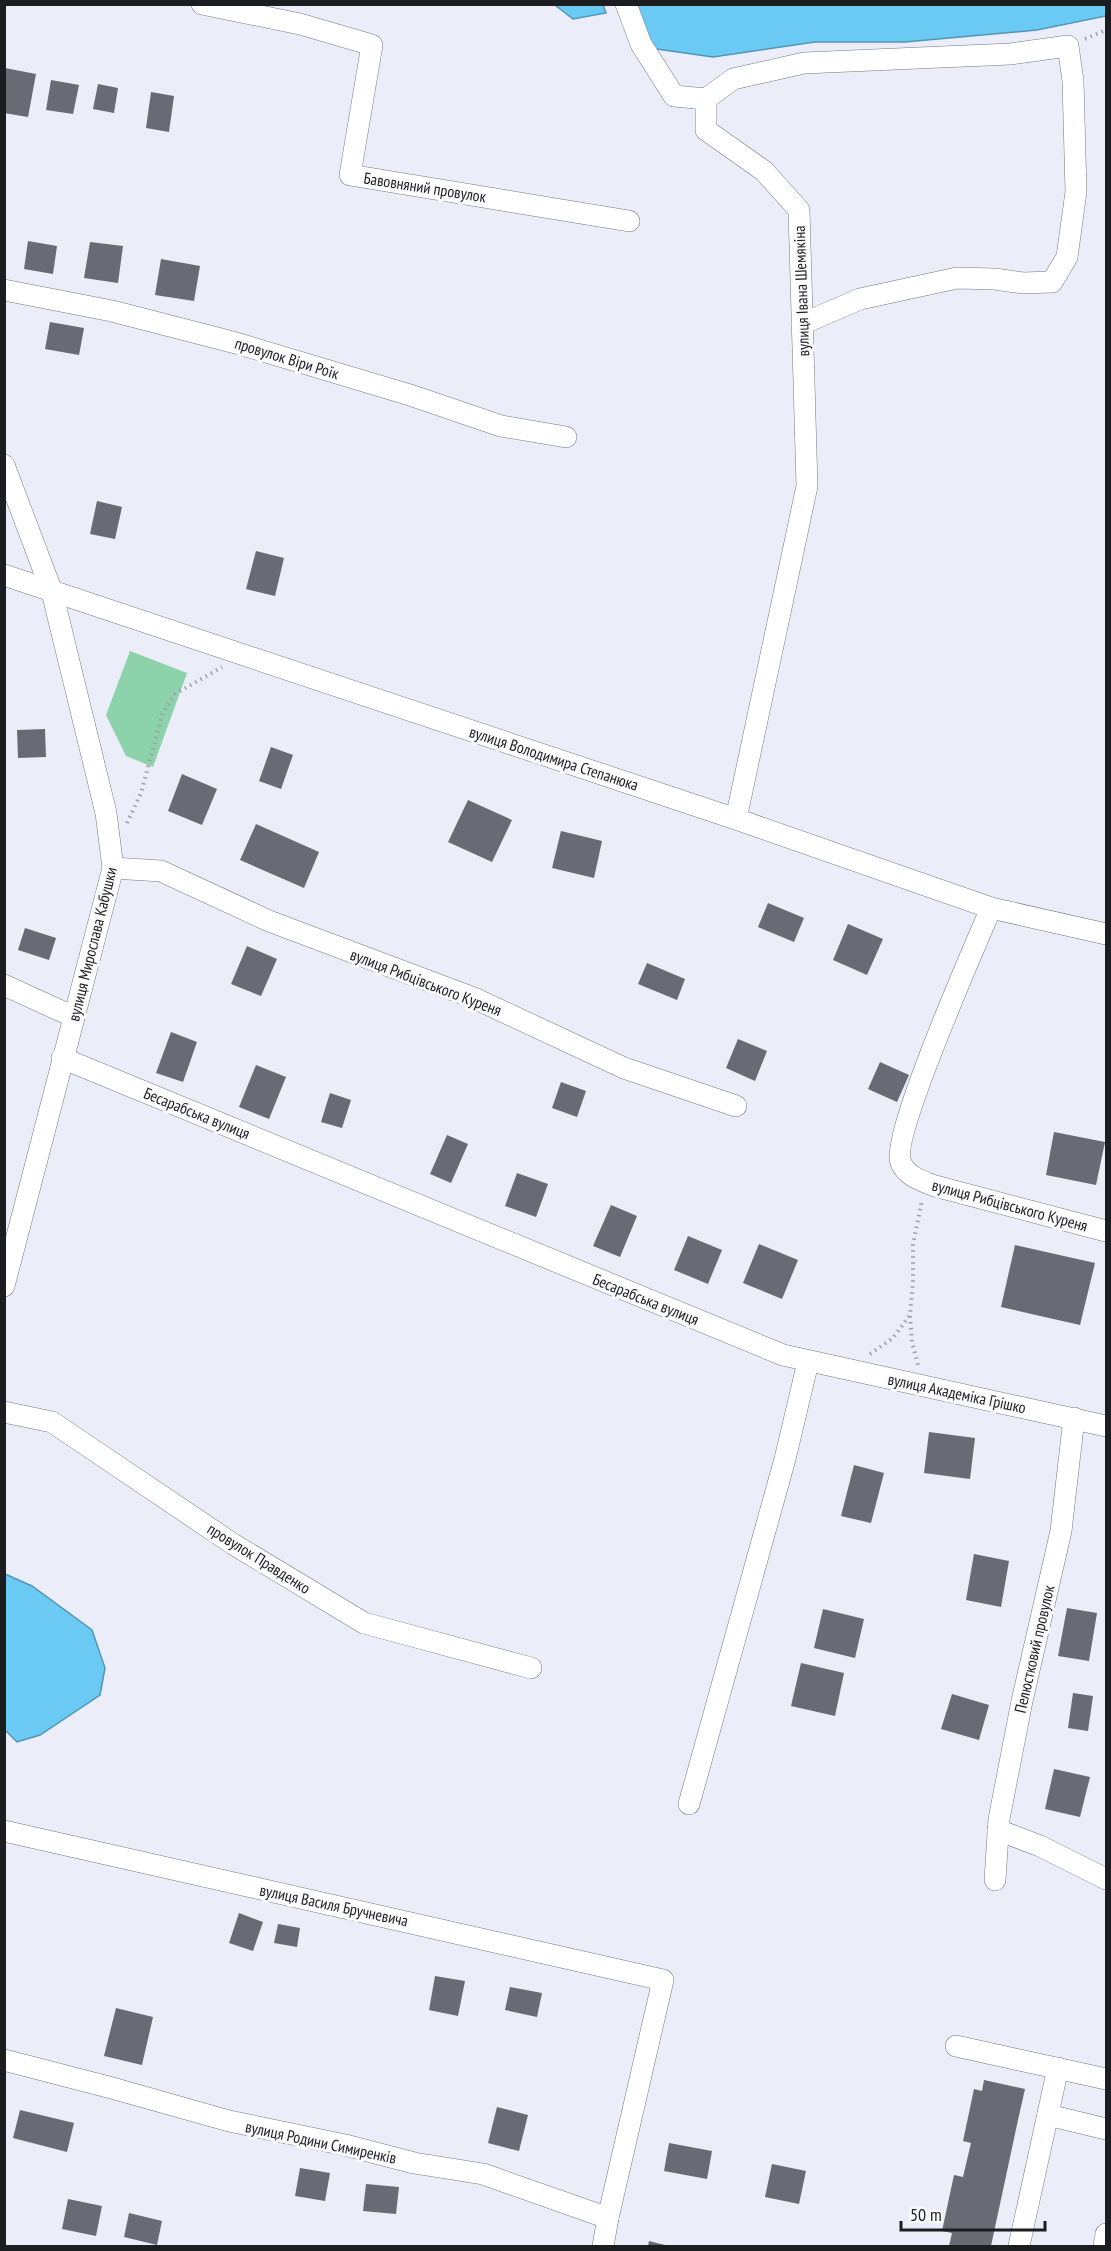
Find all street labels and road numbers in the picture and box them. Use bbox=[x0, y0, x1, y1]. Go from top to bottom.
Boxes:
street label: Бавовняний провулок bbox=[362, 167, 488, 207]
street label: вулиця Івана Шемякіна bbox=[789, 225, 813, 357]
street label: провулок Віри Роїк bbox=[232, 333, 342, 384]
street label: вулиця Володимира Степанюка bbox=[467, 721, 641, 795]
street label: вулиця Мирослава Кабушки bbox=[63, 865, 121, 1023]
street label: вулиця Рибцівського Куреня bbox=[348, 944, 504, 1020]
street label: Бесарабська вулиця bbox=[141, 1083, 253, 1143]
street label: вулиця Рибцівського Куреня bbox=[930, 1175, 1090, 1235]
street label: Бесарабська вулиця bbox=[590, 1269, 702, 1329]
street label: вулиця Академіка Грішко bbox=[886, 1369, 1028, 1417]
street label: провулок Правденко bbox=[204, 1518, 314, 1598]
street label: Пелюстковий провулок bbox=[1010, 1582, 1059, 1715]
street label: вулиця Василя Бручневича bbox=[258, 1879, 410, 1931]
street label: вулиця Родини Симиренків bbox=[244, 2116, 398, 2168]

